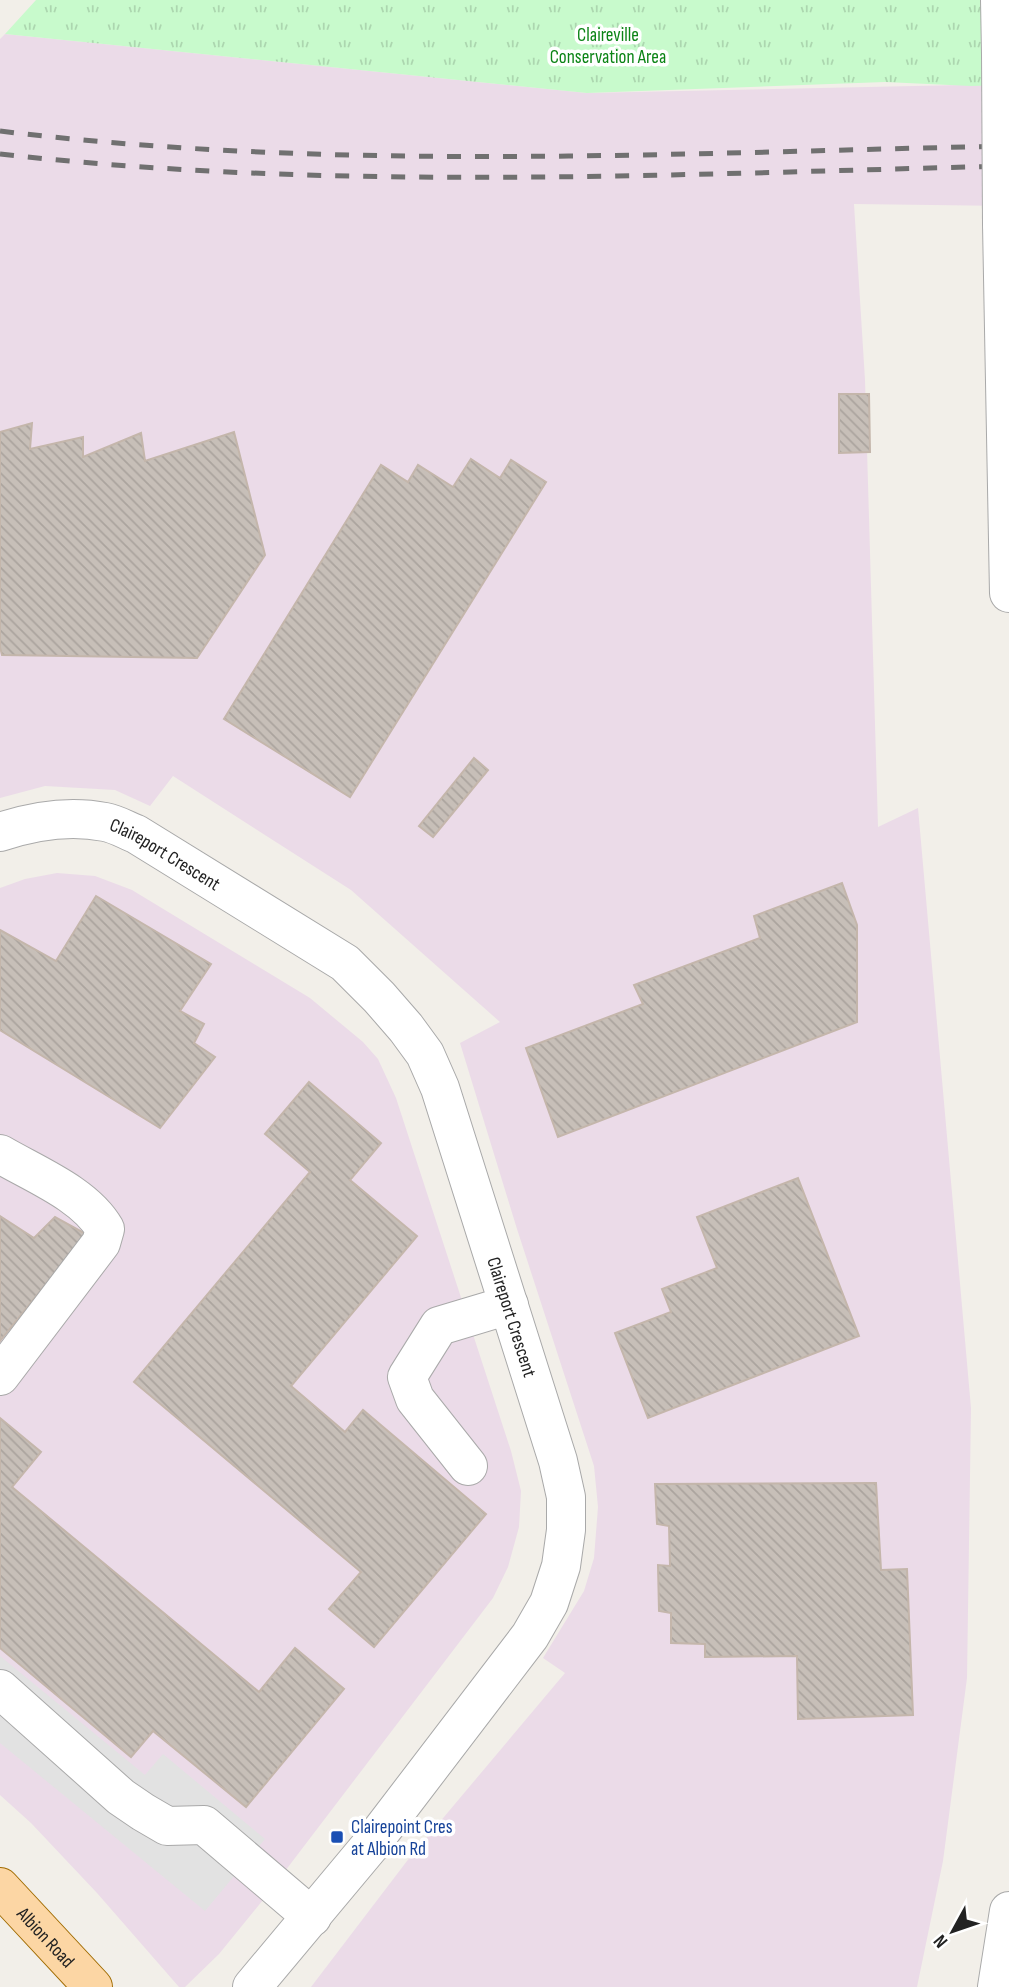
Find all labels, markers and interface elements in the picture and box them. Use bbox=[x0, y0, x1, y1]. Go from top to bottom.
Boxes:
park label: Claireville Conservation Area bbox=[550, 24, 666, 69]
street label: Claireport Crescent bbox=[106, 814, 224, 896]
street label: Claireport Crescent bbox=[481, 1254, 541, 1380]
place label: Clairepoint Cres at Albion Rd bbox=[351, 1816, 453, 1861]
marker: Clairepoint Cres at Albion Rd bbox=[329, 1829, 345, 1845]
north arrow bbox=[918, 1896, 988, 1966]
street label: Albion Road bbox=[11, 1902, 79, 1973]
text: N bbox=[929, 1930, 953, 1952]

